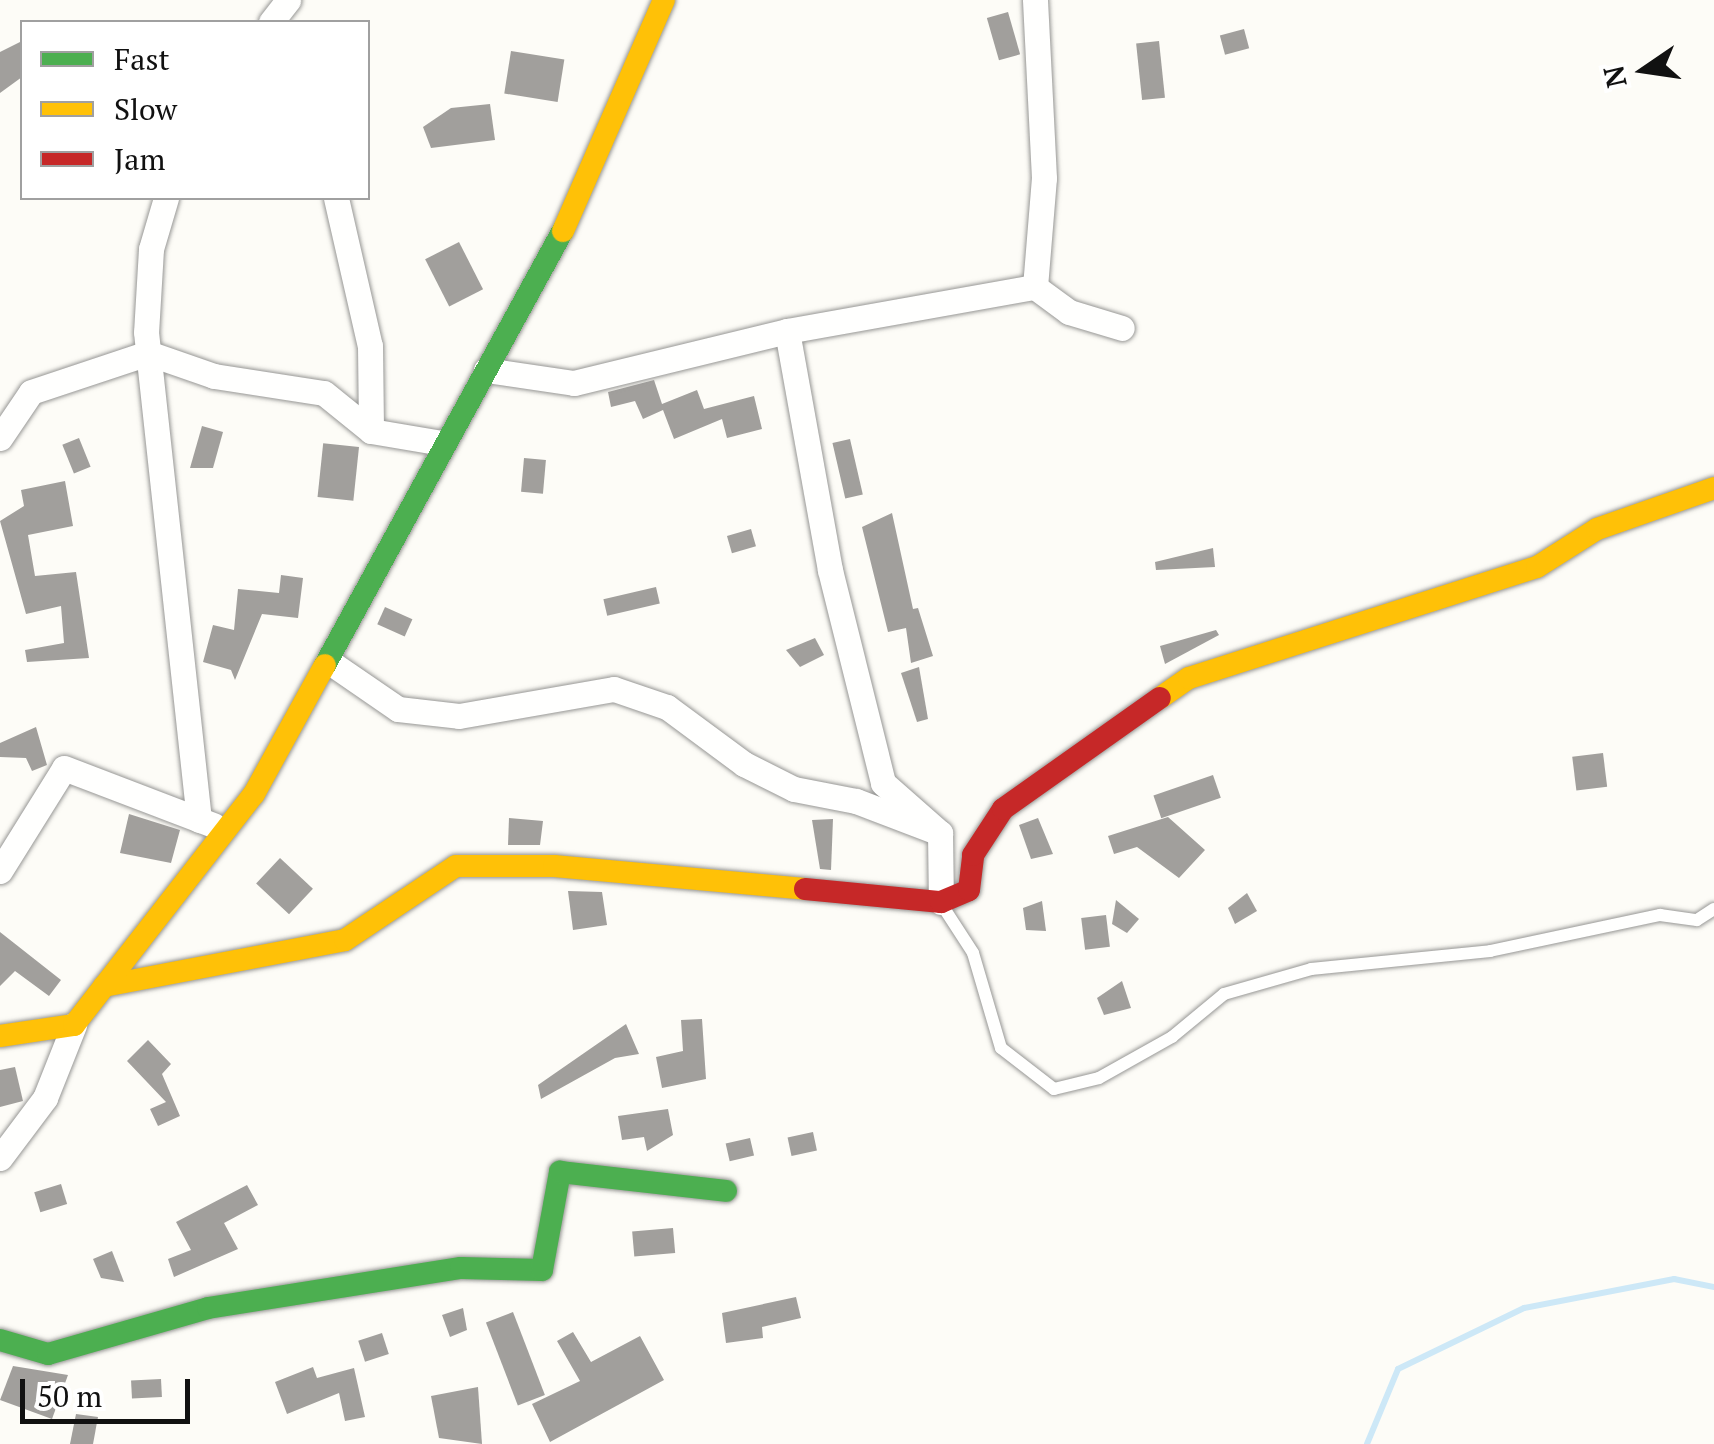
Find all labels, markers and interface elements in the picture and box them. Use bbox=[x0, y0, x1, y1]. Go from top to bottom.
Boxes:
legend bbox=[20, 20, 370, 200]
north arrow bbox=[1594, 20, 1694, 120]
text: Fast bbox=[114, 39, 170, 79]
text: N bbox=[1594, 62, 1635, 91]
text: Slow bbox=[114, 89, 177, 129]
text: Jam bbox=[114, 139, 165, 179]
scale bar bbox=[25, 1359, 195, 1421]
text: 50 m bbox=[37, 1376, 102, 1416]

